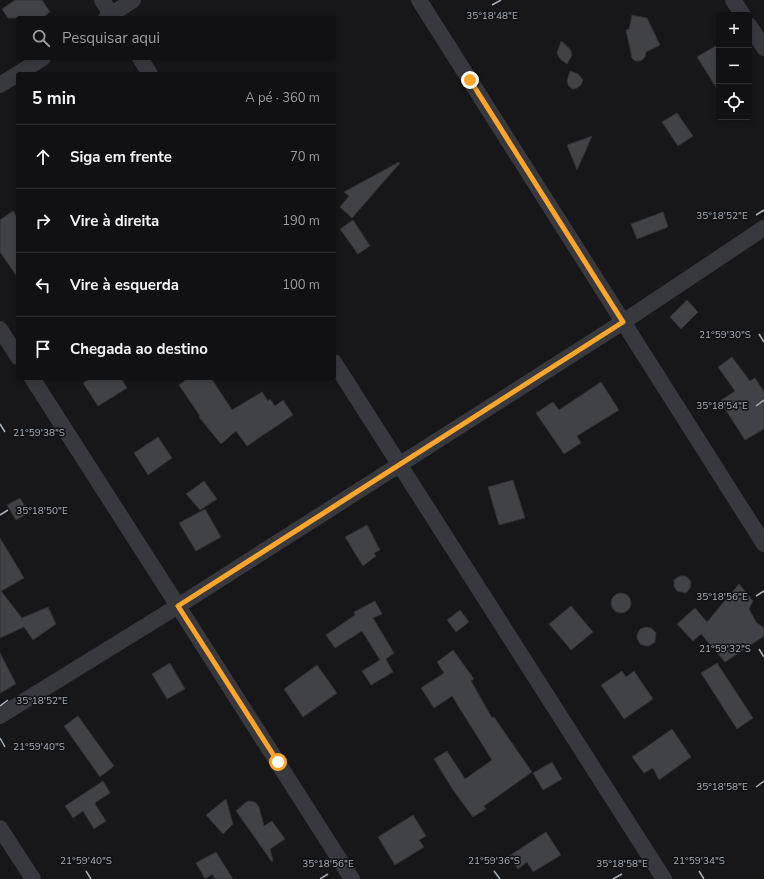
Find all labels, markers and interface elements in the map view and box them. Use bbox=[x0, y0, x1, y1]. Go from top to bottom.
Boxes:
text: 35°18'48"E bbox=[466, 9, 518, 23]
map controls bbox=[716, 12, 752, 120]
button: + bbox=[716, 12, 752, 48]
search box bbox=[16, 16, 336, 60]
icon: search bbox=[30, 27, 52, 49]
text: Pesquisar aqui bbox=[62, 28, 160, 48]
button: − bbox=[716, 48, 752, 84]
route end bbox=[461, 71, 479, 89]
button: locate bbox=[716, 84, 752, 120]
text: 5 min bbox=[32, 87, 76, 110]
text: A pé · 360 m bbox=[245, 89, 320, 107]
icon: ahead bbox=[32, 146, 54, 168]
text: Siga em frente bbox=[70, 147, 172, 167]
text: 70 m bbox=[290, 148, 320, 166]
text: 35°18'52"E bbox=[696, 209, 748, 223]
icon: right bbox=[32, 210, 54, 232]
text: Vire à direita bbox=[70, 211, 159, 231]
text: 190 m bbox=[282, 212, 320, 230]
icon: left bbox=[32, 274, 54, 296]
text: Vire à esquerda bbox=[70, 275, 179, 295]
text: 100 m bbox=[282, 276, 320, 294]
text: 21°59'30"S bbox=[699, 328, 751, 342]
icon: arrive bbox=[32, 338, 54, 360]
text: Chegada ao destino bbox=[70, 339, 208, 359]
text: 35°18'54"E bbox=[696, 399, 748, 413]
text: 21°59'38"S bbox=[13, 426, 65, 440]
text: 35°18'50"E bbox=[16, 504, 68, 518]
text: 35°18'56"E bbox=[696, 590, 748, 604]
text: 21°59'32"S bbox=[699, 642, 751, 656]
text: 35°18'52"E bbox=[16, 694, 68, 708]
text: 21°59'40"S bbox=[13, 740, 65, 754]
route start bbox=[269, 753, 287, 771]
text: 35°18'58"E bbox=[696, 780, 748, 794]
text: 21°59'40"S bbox=[60, 854, 112, 868]
text: 21°59'36"S bbox=[468, 854, 520, 868]
text: 21°59'34"S bbox=[673, 854, 725, 868]
text: 35°18'56"E bbox=[302, 857, 354, 871]
text: 35°18'58"E bbox=[596, 857, 648, 871]

